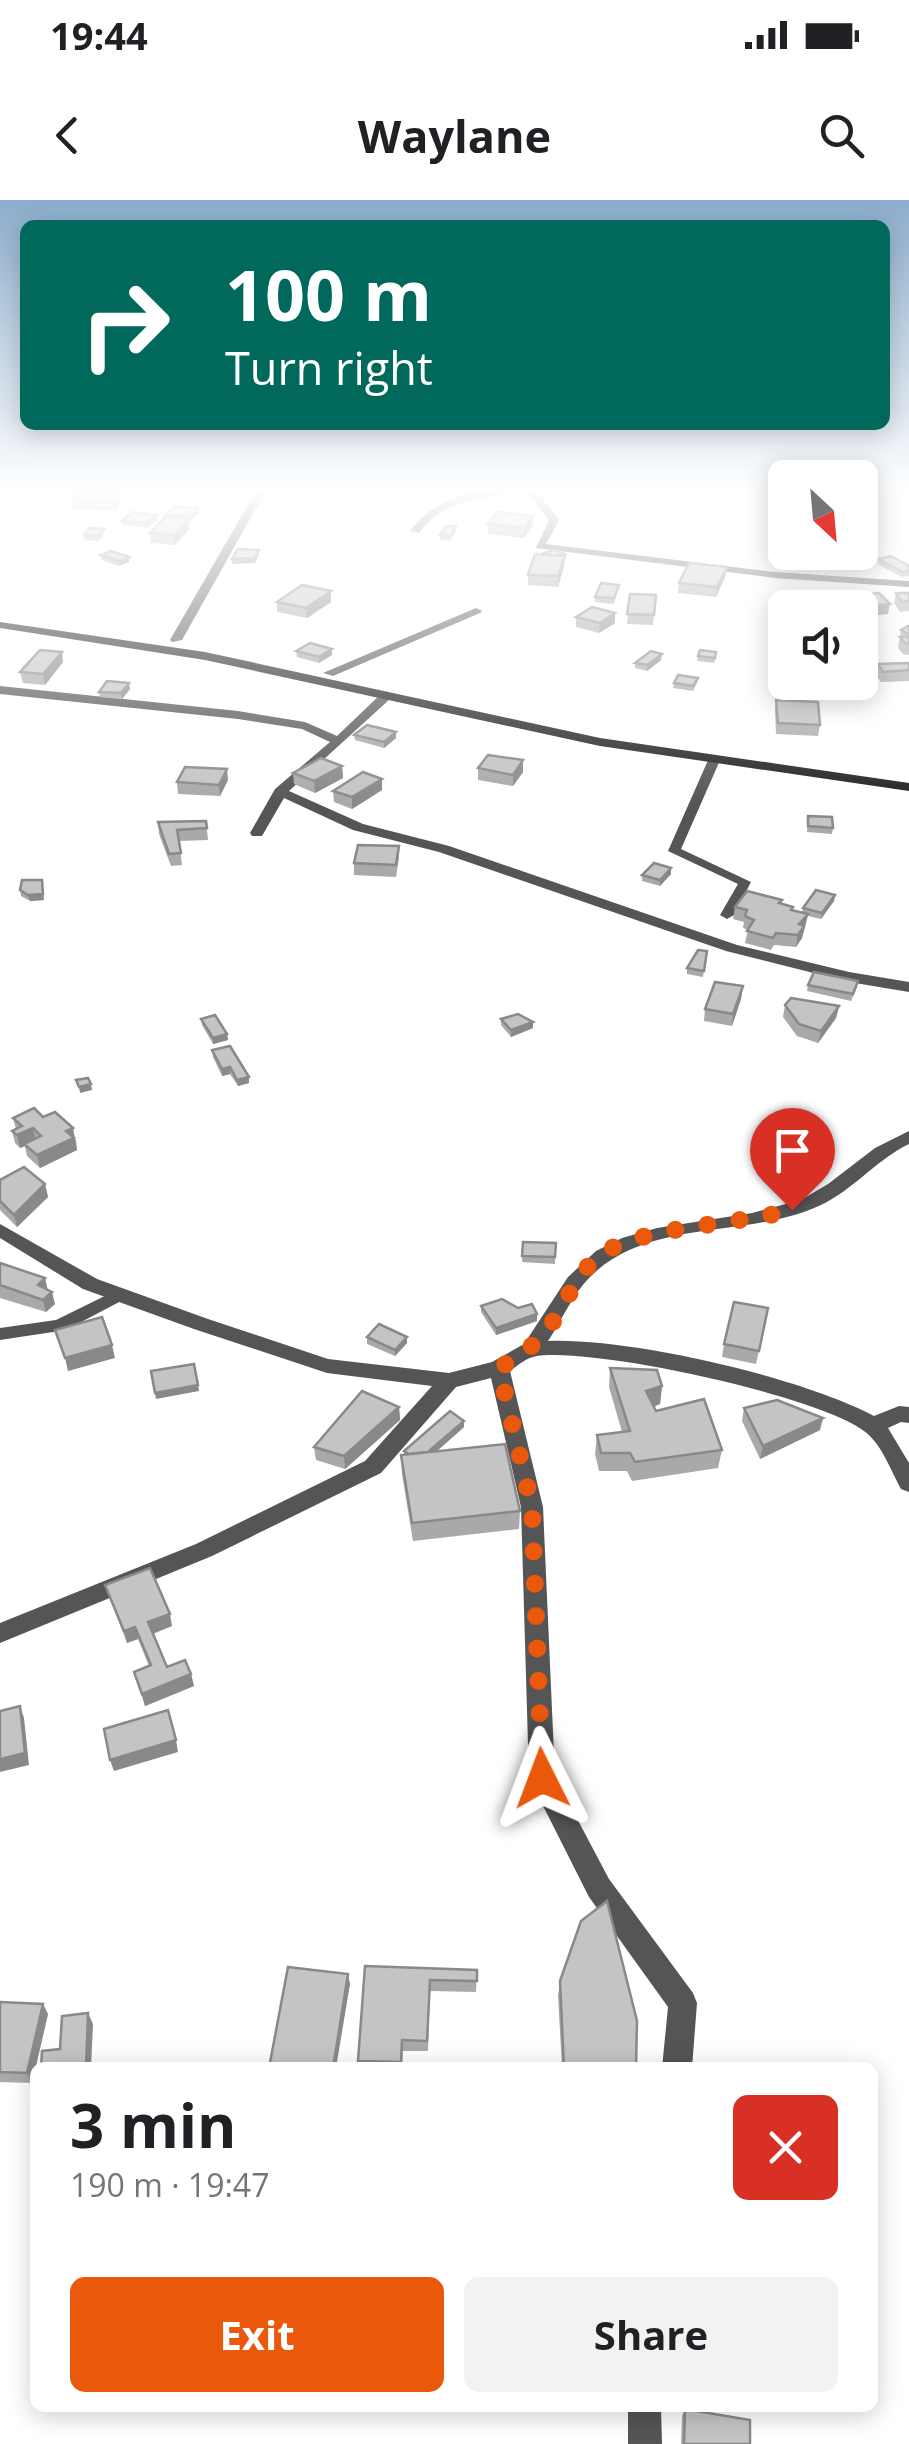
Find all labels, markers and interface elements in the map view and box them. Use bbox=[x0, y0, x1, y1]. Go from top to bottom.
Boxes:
text: 19:44 bbox=[50, 9, 148, 61]
text: Waylane bbox=[358, 105, 551, 166]
icon: back bbox=[40, 108, 95, 163]
icon: search bbox=[814, 108, 869, 163]
text: 100 m bbox=[225, 246, 432, 342]
icon: right bbox=[60, 260, 190, 390]
text: Turn right bbox=[225, 337, 433, 398]
north arrow bbox=[768, 460, 878, 570]
map controls bbox=[768, 460, 878, 700]
button: sound bbox=[768, 590, 878, 700]
pin bbox=[750, 1108, 835, 1211]
icon: arrive bbox=[765, 1123, 820, 1178]
position arrow bbox=[490, 1726, 594, 1830]
text: 3 min bbox=[70, 2084, 237, 2166]
button: close bbox=[733, 2095, 838, 2200]
text: 190 m · 19:47 bbox=[70, 2163, 269, 2206]
button: Exit bbox=[70, 2277, 444, 2392]
button: Share bbox=[464, 2277, 838, 2392]

